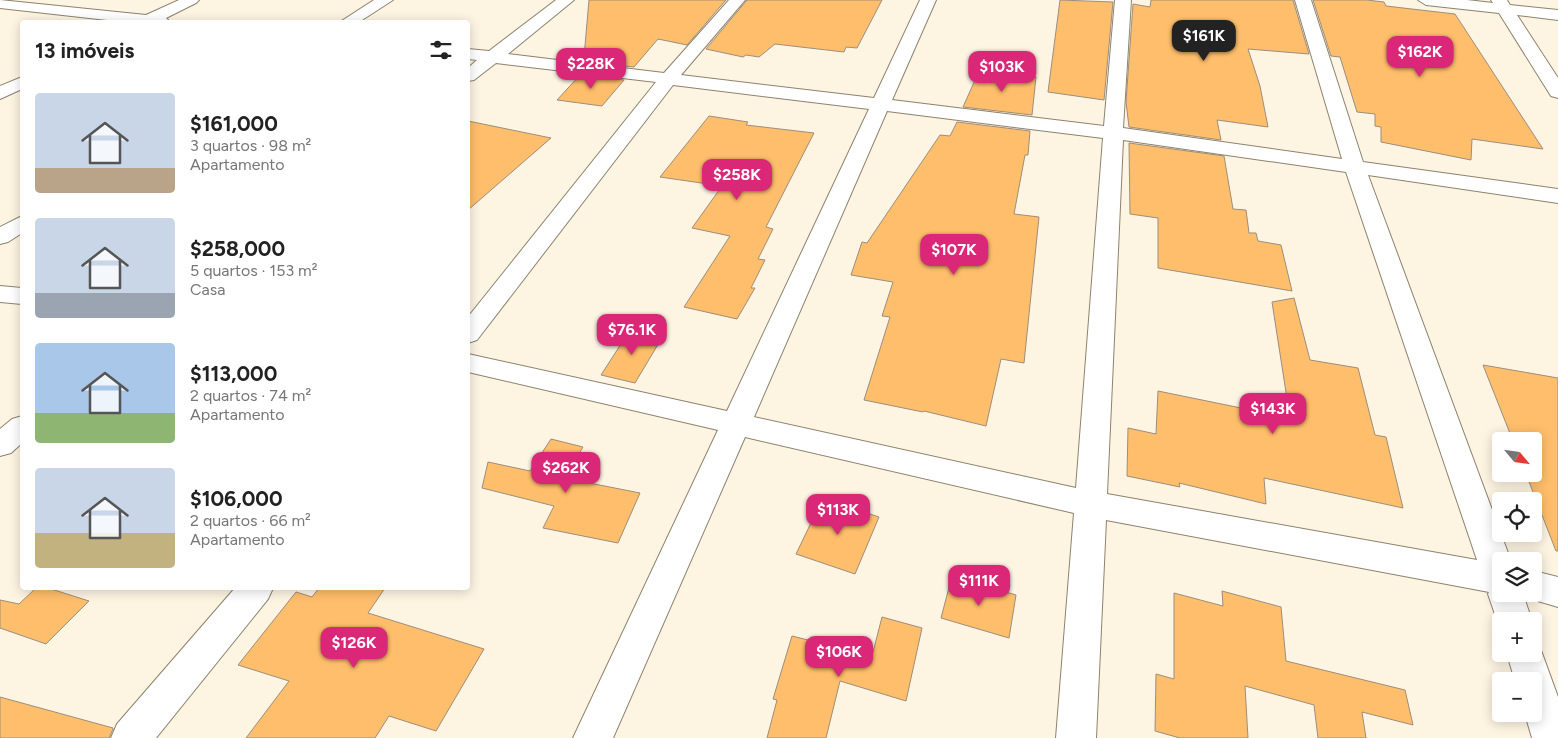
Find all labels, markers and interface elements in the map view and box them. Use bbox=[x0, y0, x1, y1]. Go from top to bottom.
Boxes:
pin: $161K bbox=[1169, 20, 1239, 62]
text: $161K bbox=[1183, 26, 1225, 45]
icon: filters bbox=[427, 36, 455, 64]
pin: $162K bbox=[1385, 36, 1455, 78]
text: 13 imóveis bbox=[35, 38, 134, 63]
text: $162K bbox=[1398, 42, 1442, 61]
pin: $228K bbox=[556, 48, 626, 90]
pin: $103K bbox=[967, 51, 1037, 93]
text: $228K bbox=[567, 54, 615, 73]
text: $103K bbox=[979, 57, 1025, 76]
text: $161,000 bbox=[190, 111, 278, 136]
icon: home bbox=[75, 113, 135, 173]
text: 3 quartos · 98 m² bbox=[190, 136, 311, 155]
text: Apartamento bbox=[190, 155, 285, 174]
pin: $258K bbox=[702, 158, 772, 201]
text: $258K bbox=[713, 165, 761, 184]
pin: $107K bbox=[919, 234, 989, 276]
text: $258,000 bbox=[190, 236, 285, 261]
icon: home bbox=[75, 238, 135, 298]
text: $107K bbox=[931, 240, 977, 259]
text: 5 quartos · 153 m² bbox=[190, 261, 317, 280]
text: Casa bbox=[190, 280, 225, 299]
pin: $76.1K bbox=[591, 314, 673, 356]
text: $76.1K bbox=[608, 320, 656, 339]
text: $113,000 bbox=[190, 361, 277, 386]
icon: home bbox=[75, 363, 135, 423]
text: 2 quartos · 74 m² bbox=[190, 386, 311, 405]
pin: $143K bbox=[1238, 392, 1308, 435]
text: $143K bbox=[1250, 399, 1296, 418]
text: Apartamento bbox=[190, 405, 285, 424]
north arrow bbox=[1492, 432, 1542, 482]
map controls bbox=[1492, 432, 1542, 722]
pin: $262K bbox=[531, 452, 601, 494]
text: $262K bbox=[542, 458, 590, 477]
text: $106,000 bbox=[190, 486, 283, 511]
icon: home bbox=[75, 488, 135, 548]
button: locate bbox=[1492, 492, 1542, 542]
pin: $113K bbox=[803, 494, 873, 536]
text: $113K bbox=[817, 500, 859, 519]
text: 2 quartos · 66 m² bbox=[190, 511, 311, 530]
text: Apartamento bbox=[190, 530, 285, 549]
button: layers bbox=[1492, 552, 1542, 602]
pin: $111K bbox=[944, 564, 1014, 607]
text: $111K bbox=[959, 571, 999, 590]
button: + bbox=[1492, 612, 1542, 662]
pin: $126K bbox=[319, 626, 389, 669]
text: $126K bbox=[332, 633, 376, 652]
pin: $106K bbox=[804, 636, 874, 678]
text: $106K bbox=[816, 642, 862, 661]
button: − bbox=[1492, 672, 1542, 722]

